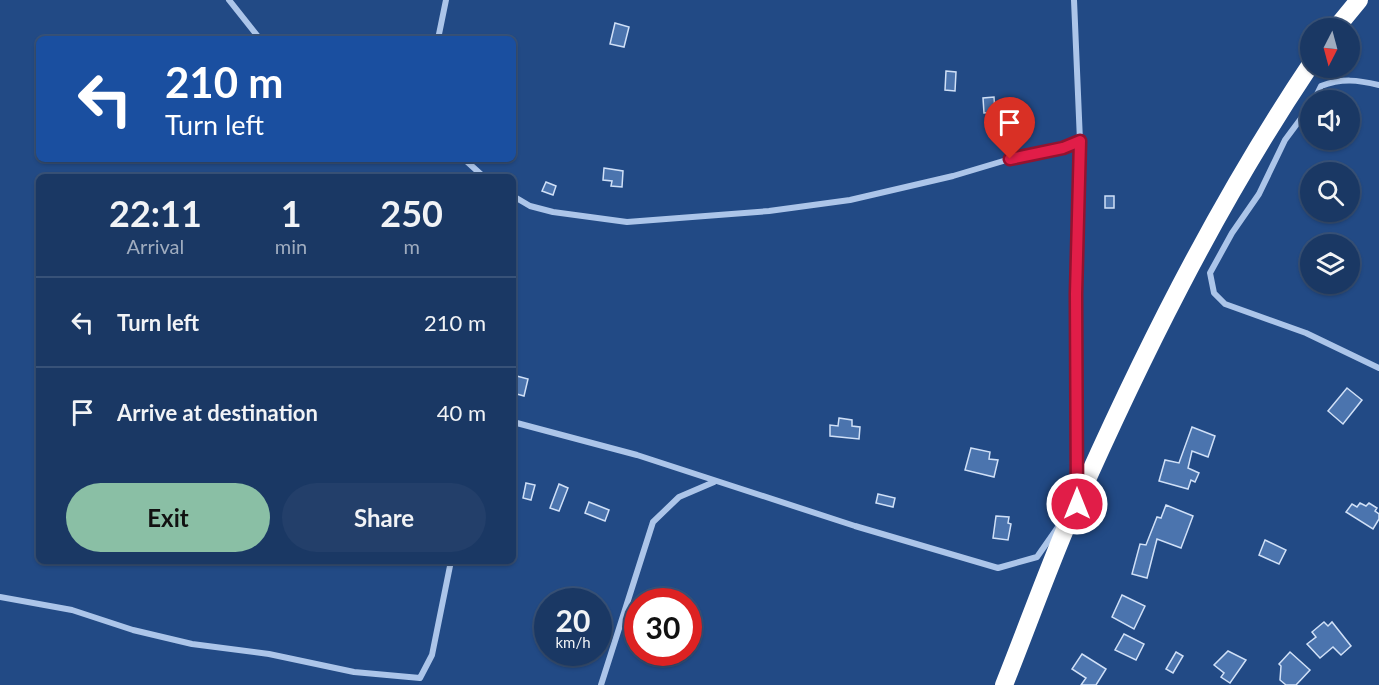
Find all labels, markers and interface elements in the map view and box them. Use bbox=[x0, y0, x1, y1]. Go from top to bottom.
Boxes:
north arrow bbox=[1300, 18, 1360, 78]
map controls bbox=[1300, 18, 1360, 294]
text: 210 m bbox=[165, 57, 283, 107]
icon: left bbox=[66, 60, 144, 138]
button: sound bbox=[1300, 90, 1360, 150]
pin bbox=[984, 97, 1035, 159]
icon: arrive bbox=[993, 106, 1026, 139]
text: Turn left bbox=[165, 108, 264, 141]
button: search bbox=[1300, 162, 1360, 222]
text: 22:11 bbox=[109, 191, 202, 235]
text: 1 bbox=[281, 191, 302, 235]
text: 250 bbox=[380, 191, 443, 235]
text: Arrival bbox=[127, 234, 184, 258]
text: min bbox=[275, 234, 307, 258]
text: m bbox=[403, 234, 420, 258]
button: layers bbox=[1300, 234, 1360, 294]
icon: left bbox=[66, 306, 99, 339]
text: Turn left bbox=[117, 309, 199, 336]
text: 210 m bbox=[424, 309, 486, 336]
icon: arrive bbox=[66, 396, 99, 429]
text: Arrive at destination bbox=[117, 399, 318, 426]
text: 40 m bbox=[437, 399, 486, 426]
position arrow bbox=[1045, 472, 1109, 536]
button: Exit bbox=[66, 483, 270, 552]
button: Share bbox=[282, 483, 486, 552]
speed limit sign: 30 bbox=[624, 588, 702, 666]
text: 20 bbox=[556, 602, 590, 638]
text: km/h bbox=[555, 633, 591, 651]

